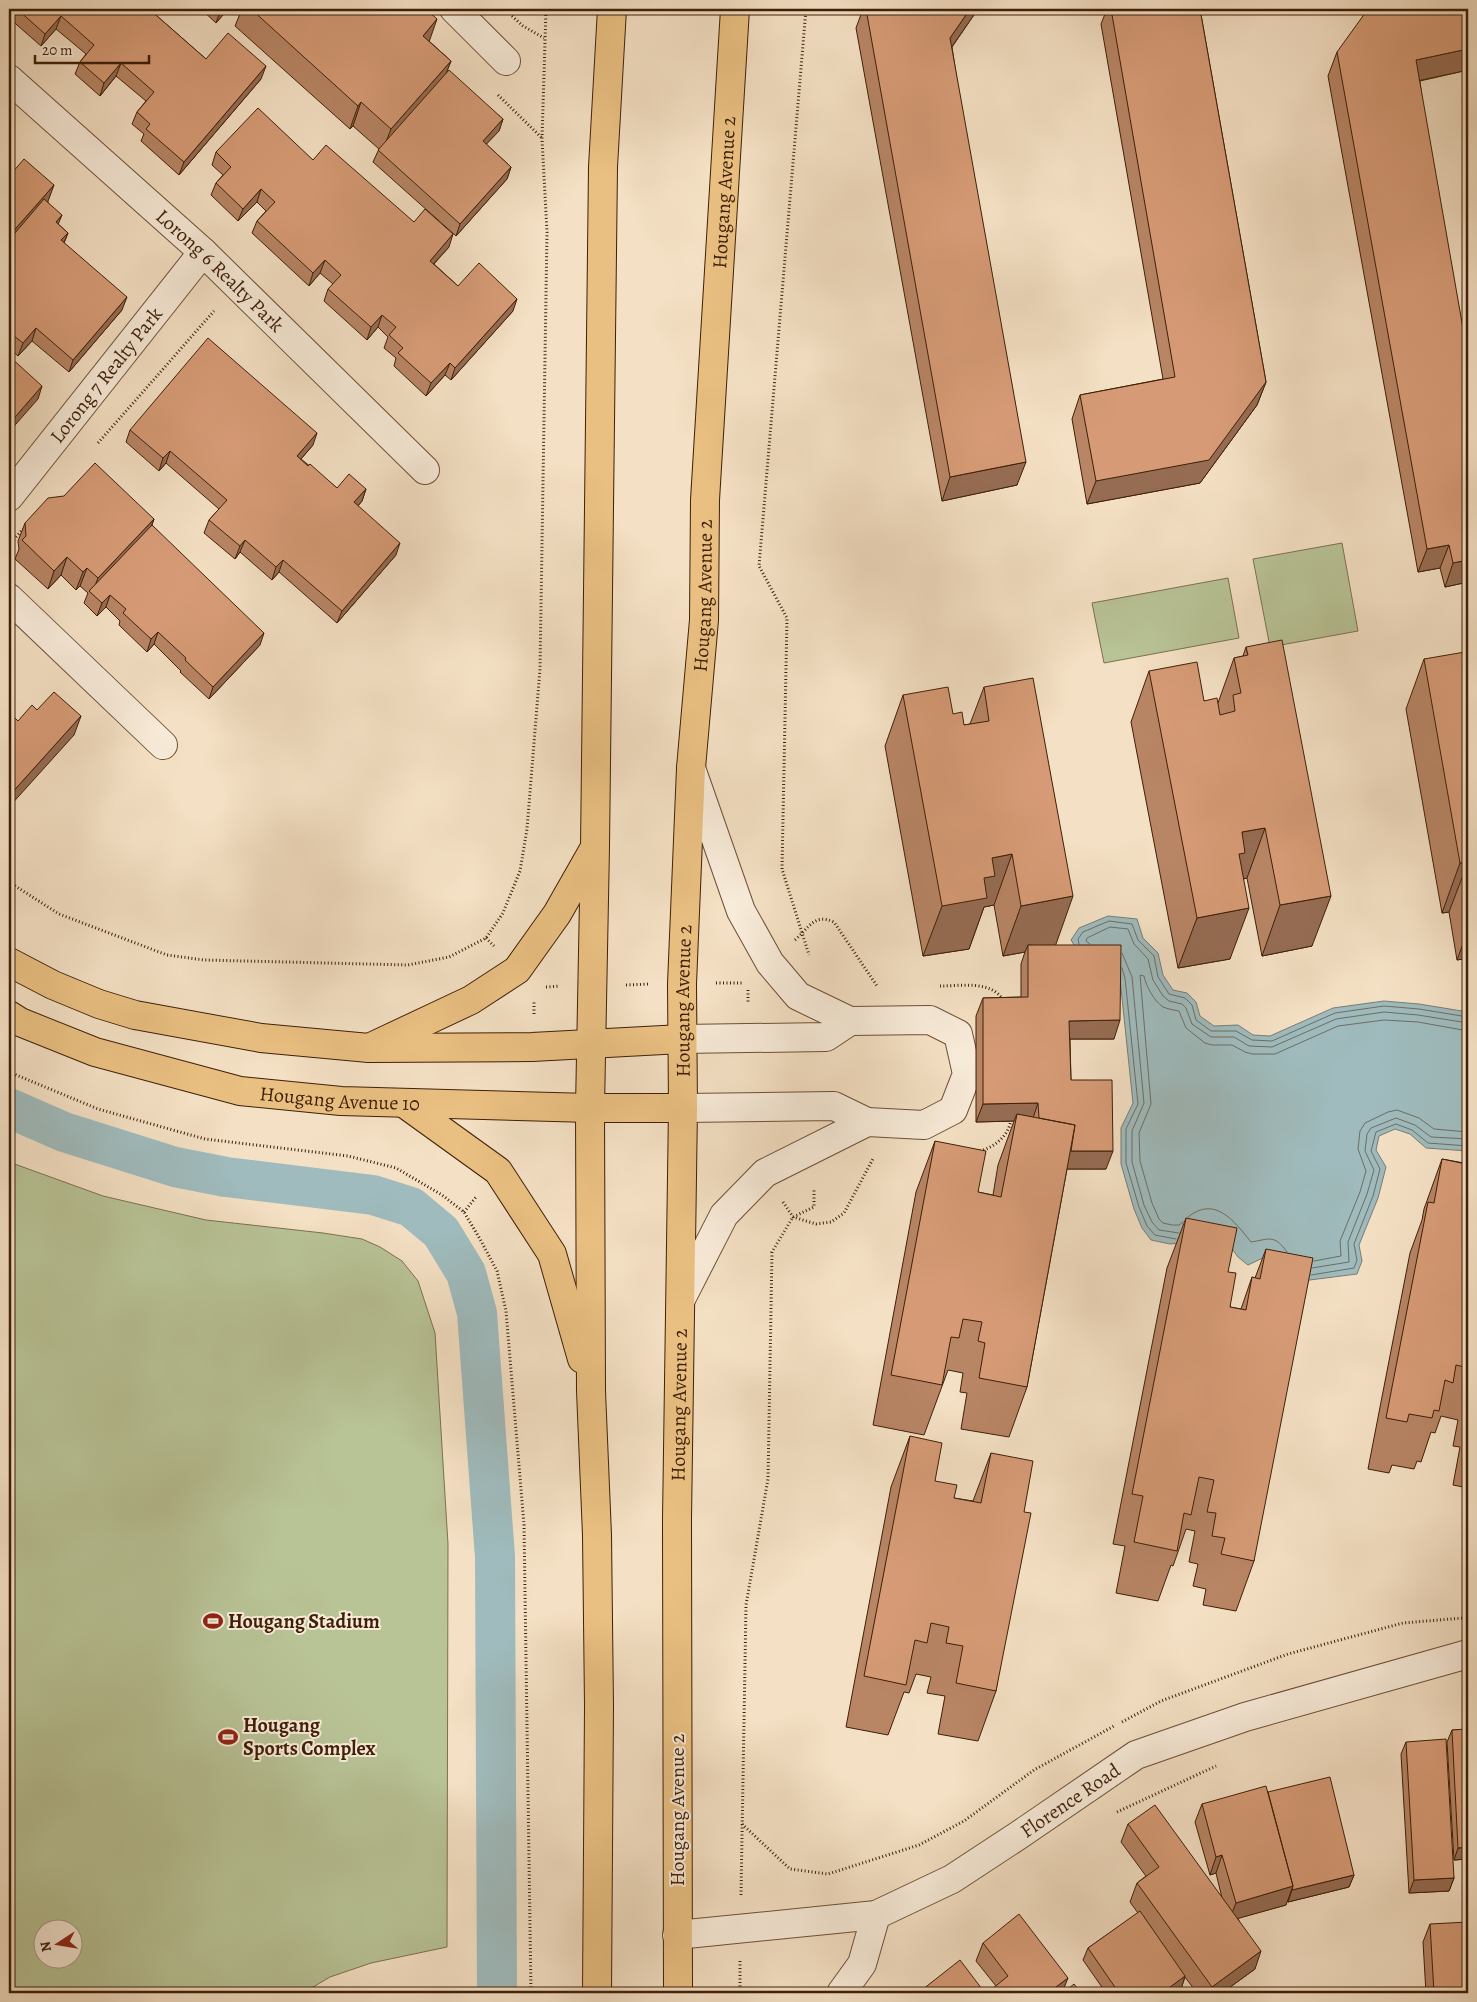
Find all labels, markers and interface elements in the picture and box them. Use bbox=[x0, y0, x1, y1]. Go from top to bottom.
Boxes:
scale bar bbox=[35, 32, 149, 64]
text: 20 m bbox=[42, 40, 73, 60]
street label: Hougang Avenue 2 bbox=[706, 115, 742, 269]
street label: Lorong 6 Realty Park bbox=[150, 203, 290, 338]
street label: Lorong 7 Realty Park bbox=[44, 301, 169, 449]
street label: Hougang Avenue 2 bbox=[686, 519, 719, 673]
street label: Hougang Avenue 2 bbox=[669, 924, 698, 1077]
street label: Hougang Avenue 10 bbox=[258, 1080, 420, 1117]
street label: Hougang Avenue 2 bbox=[665, 1328, 694, 1482]
place label: Hougang Stadium bbox=[228, 1608, 380, 1635]
sports icon: Hougang Stadium bbox=[202, 1610, 224, 1632]
place label: Hougang Sports Complex bbox=[243, 1712, 375, 1762]
sports icon: Hougang Sports Complex bbox=[217, 1726, 239, 1748]
street label: Hougang Avenue 2 bbox=[664, 1733, 691, 1886]
street label: Florence Road bbox=[1015, 1757, 1126, 1844]
north arrow bbox=[32, 1920, 82, 1970]
text: N bbox=[35, 1940, 56, 1954]

